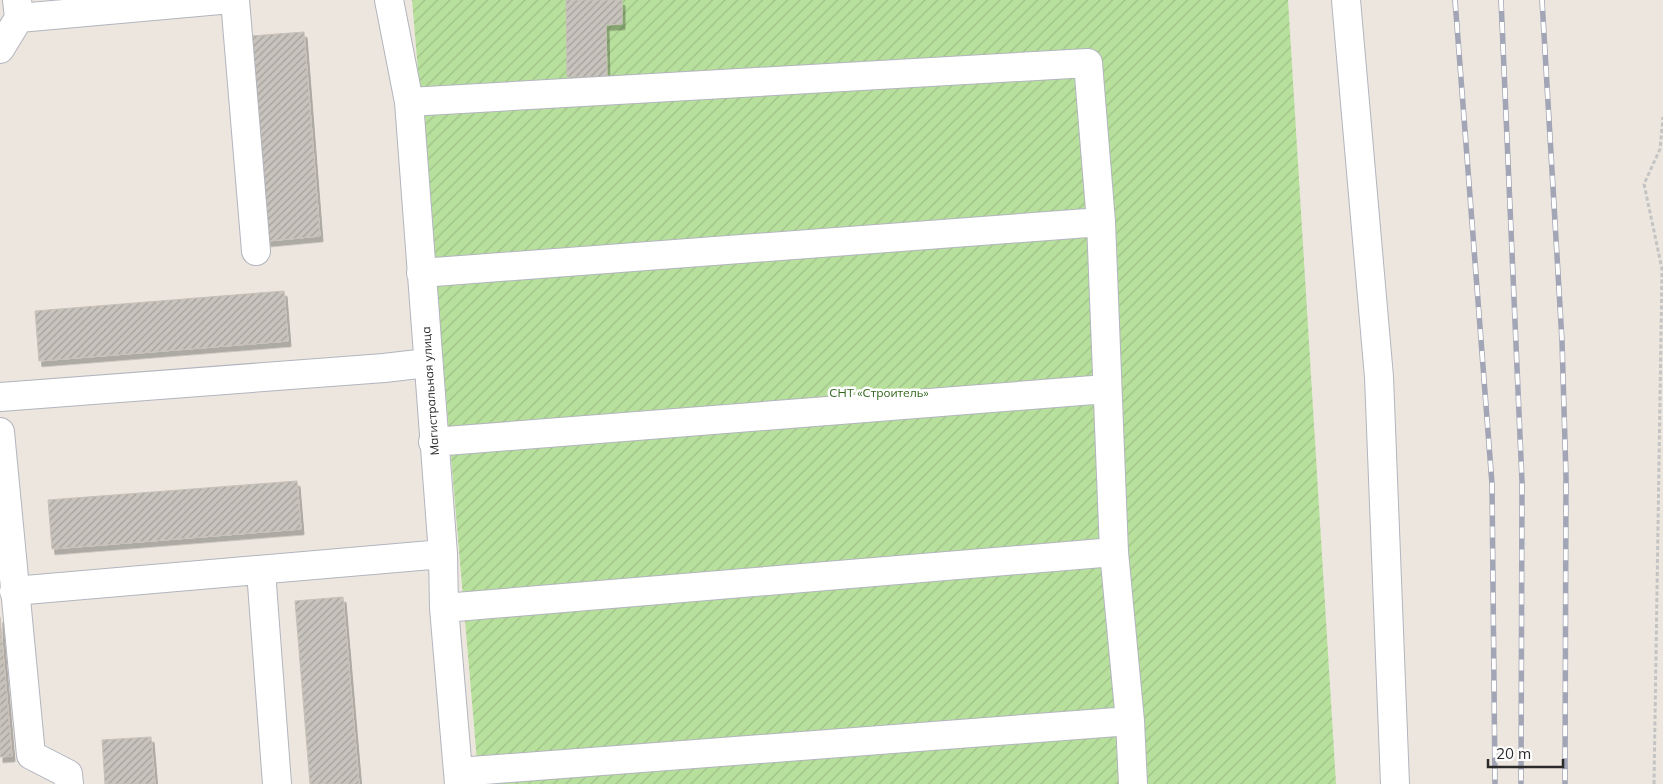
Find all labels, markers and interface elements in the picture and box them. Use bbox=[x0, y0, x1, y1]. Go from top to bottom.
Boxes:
street label: Магистральная улица bbox=[418, 326, 442, 456]
park label: СНТ «Строитель» bbox=[829, 385, 929, 400]
scale bar bbox=[1488, 736, 1563, 768]
text: 20 m bbox=[1496, 744, 1531, 763]

